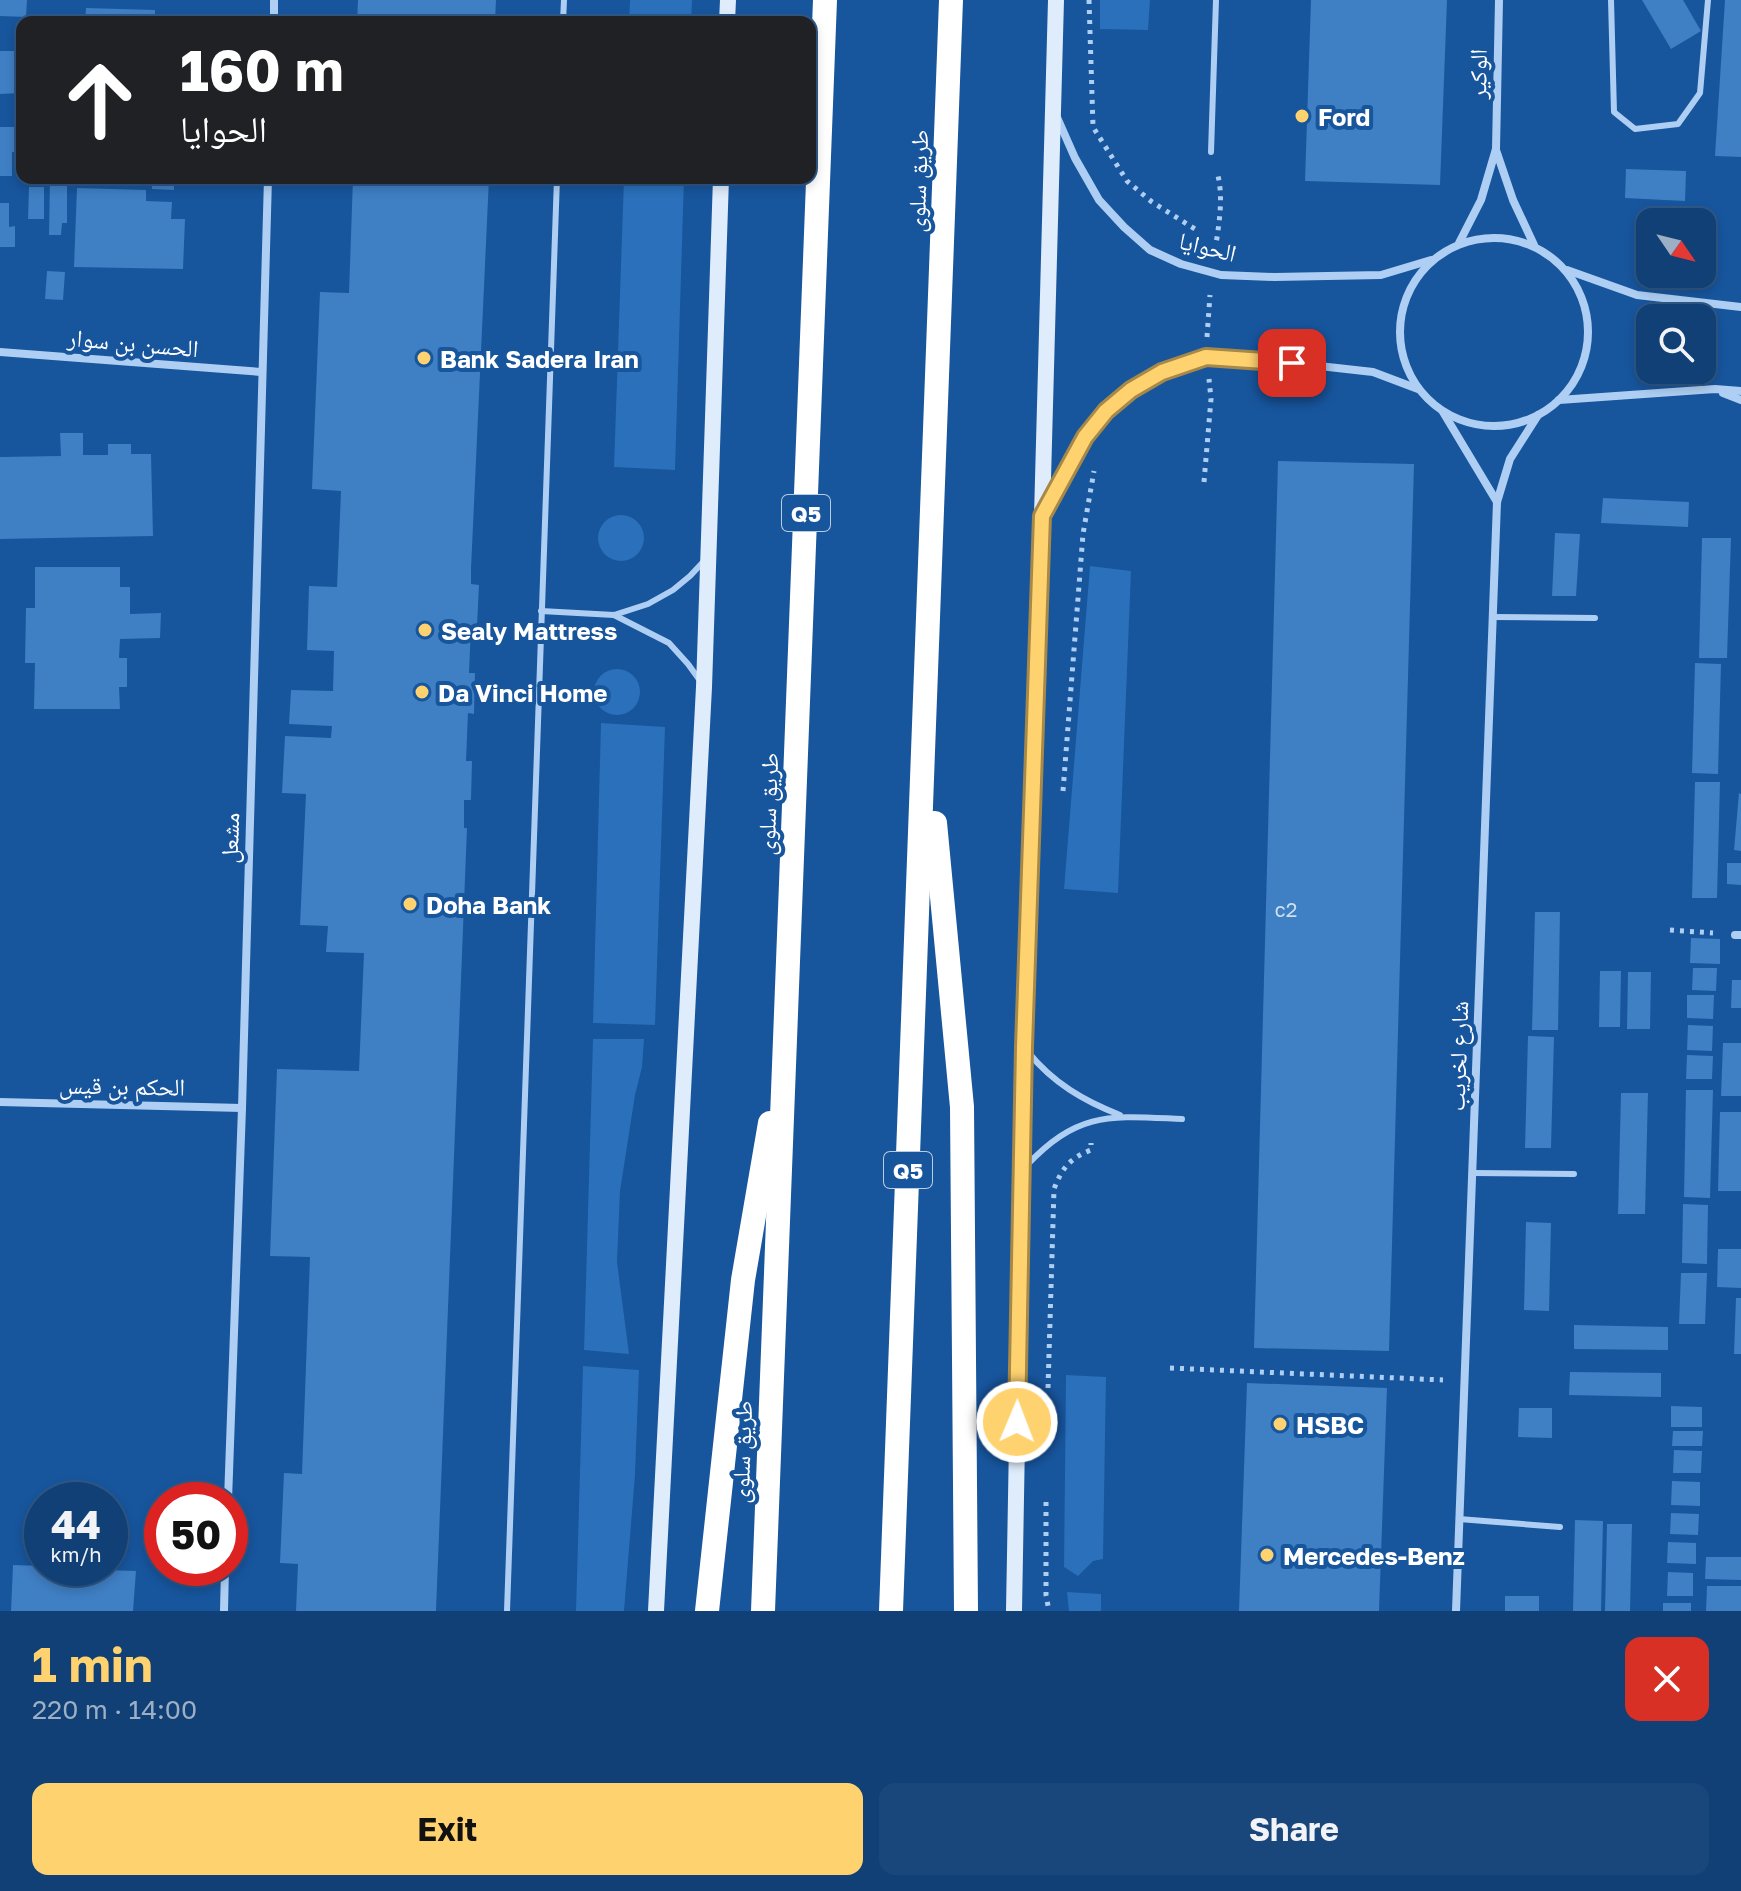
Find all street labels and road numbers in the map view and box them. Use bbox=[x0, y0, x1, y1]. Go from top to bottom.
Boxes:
street label: الوكير bbox=[1462, 49, 1492, 100]
street label: طريق سلوى bbox=[901, 129, 934, 233]
street label: الحوايا bbox=[1176, 225, 1240, 267]
street label: الحسن بن سوار bbox=[65, 322, 200, 363]
road number: Q5 bbox=[782, 495, 830, 531]
street label: طريق سلوى bbox=[751, 752, 784, 856]
street label: مشعل bbox=[214, 812, 245, 864]
street label: شارع لخريب bbox=[1441, 1000, 1475, 1112]
street label: الحكم بن قيس bbox=[59, 1069, 185, 1104]
road number: Q5 bbox=[884, 1152, 932, 1188]
street label: طريق سلوى bbox=[725, 1400, 758, 1504]

